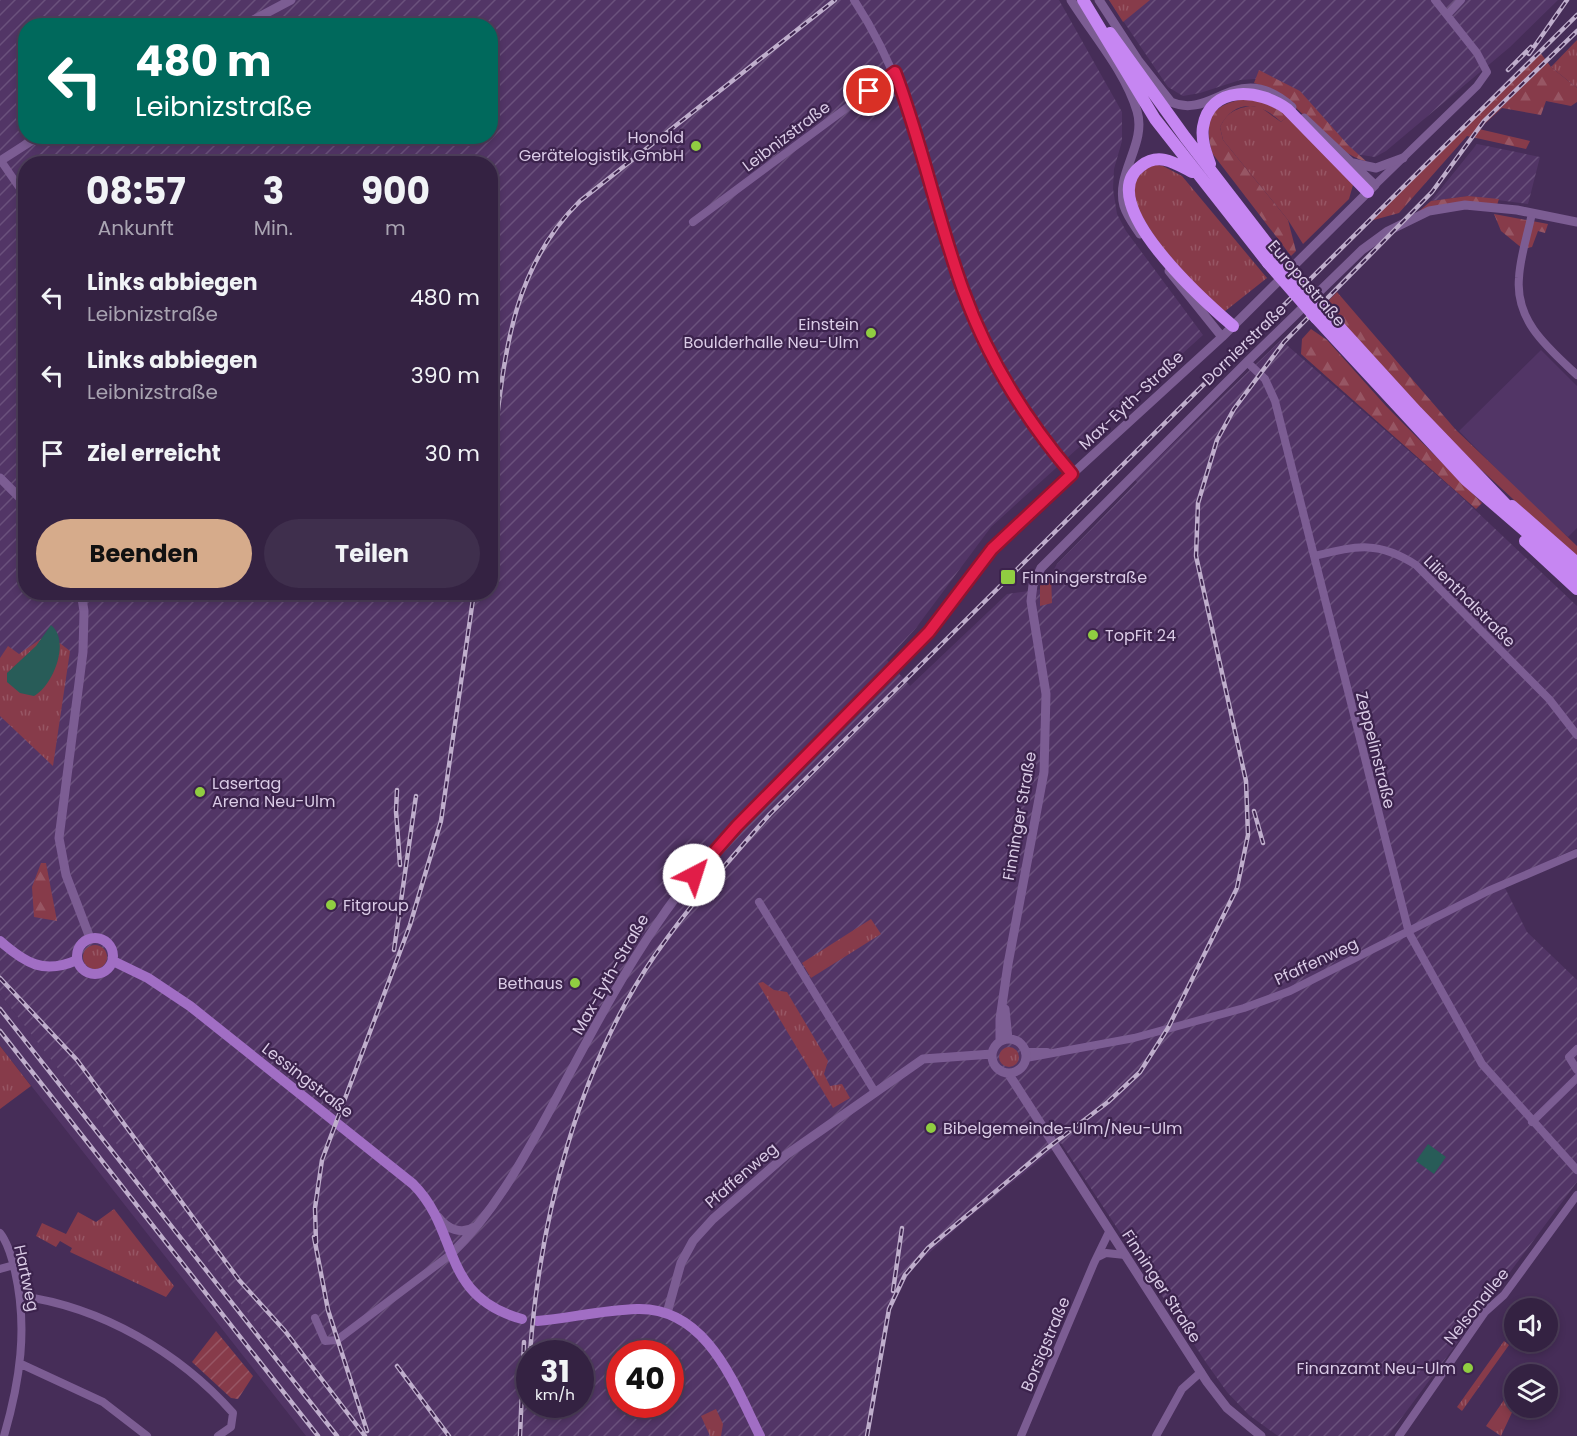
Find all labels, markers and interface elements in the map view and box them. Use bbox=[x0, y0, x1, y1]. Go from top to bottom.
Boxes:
text: 480 m bbox=[135, 32, 271, 91]
icon: left bbox=[36, 42, 114, 120]
pin bbox=[843, 65, 894, 116]
icon: arrive bbox=[852, 74, 885, 107]
text: Leibnizstraße bbox=[135, 88, 312, 125]
street label: Leibnizstraße bbox=[738, 96, 835, 177]
place label: Honold Gerätelogistik GmbH bbox=[519, 126, 684, 167]
marker: Honold Gerätelogistik GmbH bbox=[689, 139, 703, 153]
text: 08:57 bbox=[86, 166, 186, 217]
text: 3 bbox=[262, 166, 284, 217]
text: 900 bbox=[361, 166, 430, 217]
text: Ankunft bbox=[98, 214, 174, 242]
text: Min. bbox=[254, 214, 293, 242]
text: m bbox=[385, 214, 406, 242]
street label: Europastraße bbox=[1262, 235, 1351, 332]
text: Links abbiegen bbox=[87, 267, 258, 298]
icon: left bbox=[36, 281, 69, 314]
text: 480 m bbox=[410, 282, 480, 313]
street label: Dornierstraße bbox=[1197, 298, 1292, 391]
text: Leibnizstraße bbox=[87, 300, 218, 328]
place label: Einstein Boulderhalle Neu-Ulm bbox=[684, 313, 859, 354]
marker: Einstein Boulderhalle Neu-Ulm bbox=[864, 326, 878, 340]
text: Links abbiegen bbox=[87, 345, 258, 376]
street label: Max-Eyth-Straße bbox=[1074, 346, 1189, 455]
icon: left bbox=[36, 359, 69, 392]
text: 390 m bbox=[411, 360, 480, 391]
text: Leibnizstraße bbox=[87, 378, 218, 406]
icon: arrive bbox=[36, 437, 69, 470]
text: Ziel erreicht bbox=[87, 438, 221, 469]
text: 30 m bbox=[425, 438, 480, 469]
button: Beenden bbox=[36, 519, 252, 588]
button: Teilen bbox=[264, 519, 480, 588]
street label: Lilienthalstraße bbox=[1419, 550, 1521, 652]
place label: Finningerstraße bbox=[1022, 566, 1147, 589]
marker: Finningerstraße bbox=[999, 568, 1017, 586]
place label: TopFit 24 bbox=[1105, 624, 1176, 647]
marker: TopFit 24 bbox=[1086, 628, 1100, 642]
street label: Zeppelinstraße bbox=[1350, 689, 1401, 811]
street label: Finninger Straße bbox=[997, 750, 1042, 882]
place label: Lasertag Arena Neu-Ulm bbox=[212, 772, 335, 813]
marker: Lasertag Arena Neu-Ulm bbox=[193, 785, 207, 799]
position arrow bbox=[662, 843, 726, 907]
place label: Fitgroup bbox=[343, 894, 409, 917]
marker: Fitgroup bbox=[324, 898, 338, 912]
street label: Max-Eyth-Straße bbox=[566, 910, 654, 1039]
street label: Pfaffenweg bbox=[1271, 932, 1362, 991]
place label: Bethaus bbox=[498, 972, 563, 995]
marker: Bethaus bbox=[568, 976, 582, 990]
street label: Lessingstraße bbox=[257, 1037, 358, 1123]
place label: Bibelgemeinde-Ulm/Neu-Ulm bbox=[943, 1117, 1183, 1140]
marker: Bibelgemeinde-Ulm/Neu-Ulm bbox=[924, 1121, 938, 1135]
street label: Pfaffenweg bbox=[700, 1137, 783, 1214]
street label: Finninger Straße bbox=[1116, 1225, 1207, 1347]
street label: Hartweg bbox=[8, 1243, 45, 1314]
street label: Nelsonallee bbox=[1438, 1263, 1514, 1349]
street label: Borsigstraße bbox=[1015, 1293, 1076, 1395]
map controls bbox=[1504, 1298, 1558, 1418]
button: sound bbox=[1504, 1298, 1558, 1352]
speed limit sign: 40 bbox=[606, 1340, 684, 1418]
text: 31 bbox=[540, 1350, 570, 1393]
place label: Finanzamt Neu-Ulm bbox=[1297, 1357, 1456, 1380]
marker: Finanzamt Neu-Ulm bbox=[1461, 1361, 1475, 1375]
button: layers bbox=[1504, 1364, 1558, 1418]
text: km/h bbox=[535, 1384, 575, 1405]

